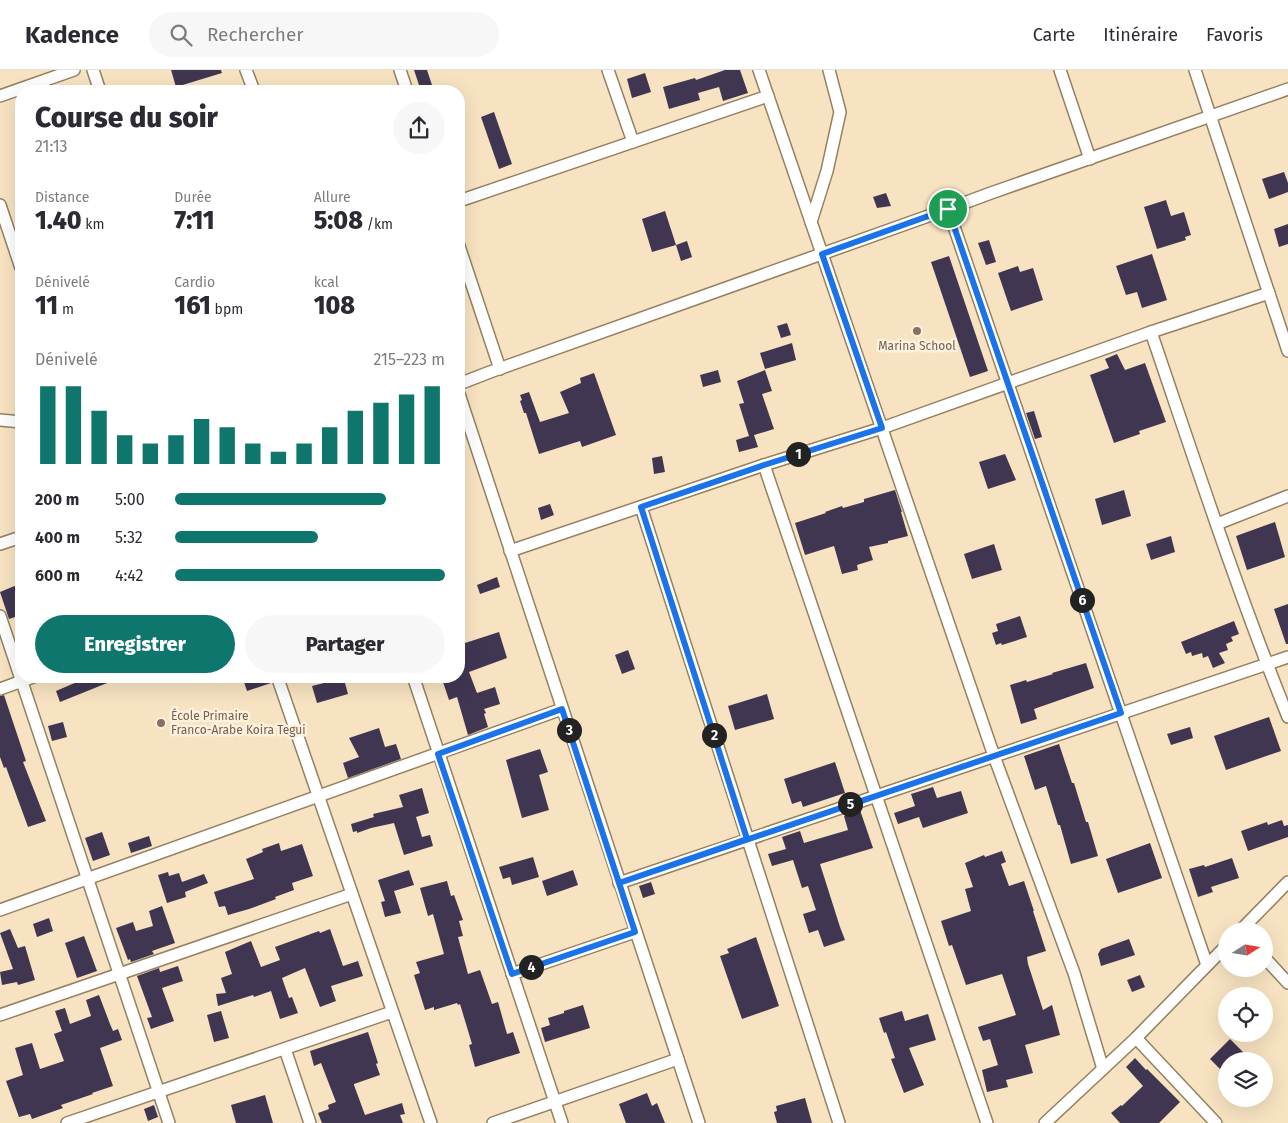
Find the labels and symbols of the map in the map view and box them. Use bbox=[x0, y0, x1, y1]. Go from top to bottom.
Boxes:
pin bbox=[927, 188, 969, 230]
marker: Marina School bbox=[911, 325, 923, 337]
place label: Marina School bbox=[878, 339, 956, 353]
pin: 1 bbox=[786, 442, 810, 466]
pin: 6 bbox=[1070, 588, 1094, 612]
place label: École Primaire Franco-Arabe Koira Tegui bbox=[171, 708, 306, 737]
marker: École Primaire Franco-Arabe Koira Tegui bbox=[155, 717, 167, 729]
pin: 3 bbox=[556, 718, 582, 742]
pin: 2 bbox=[702, 722, 726, 748]
pin: 5 bbox=[838, 792, 862, 816]
north arrow bbox=[1218, 922, 1272, 978]
pin: 4 bbox=[518, 954, 544, 980]

